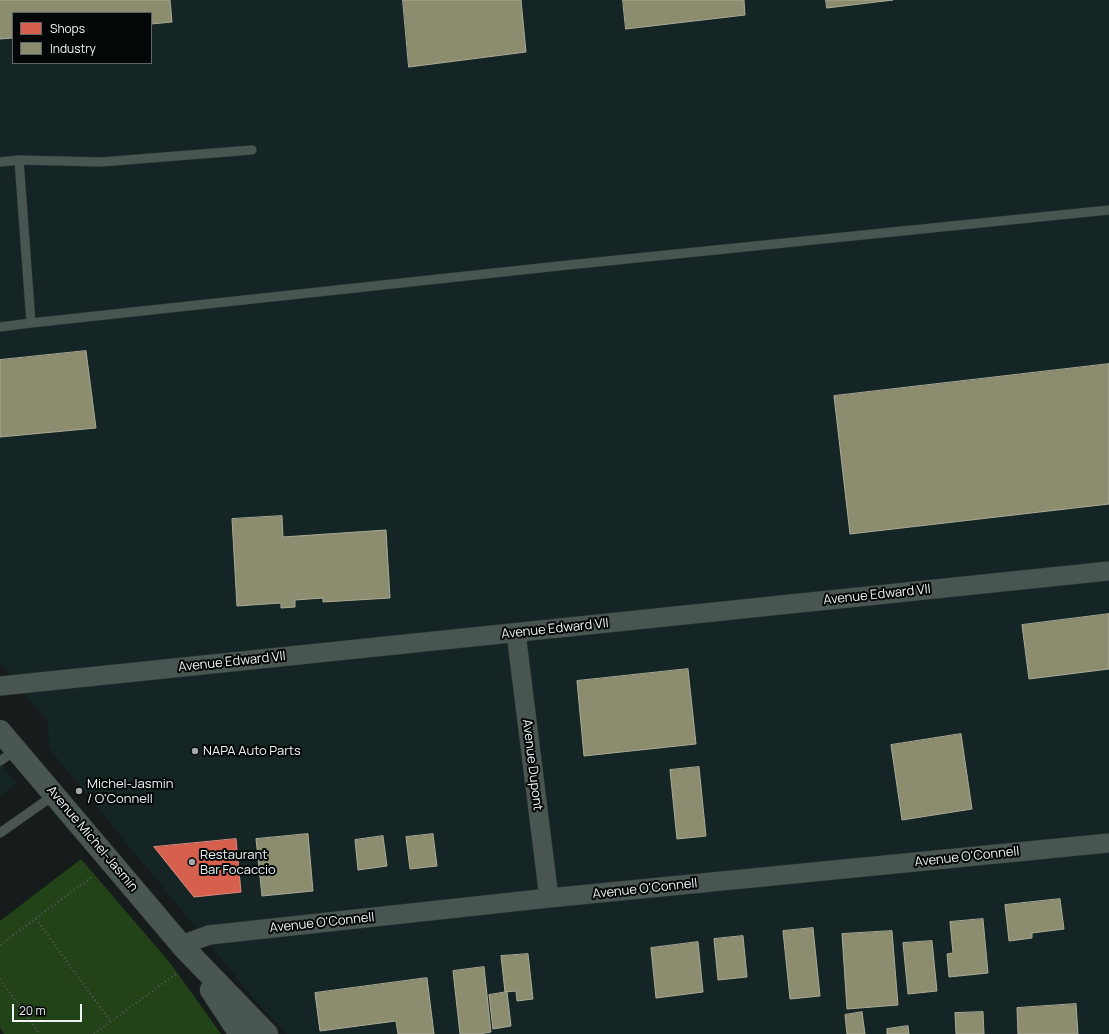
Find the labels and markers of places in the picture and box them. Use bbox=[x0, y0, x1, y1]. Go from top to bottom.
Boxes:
place label: NAPA Auto Parts bbox=[203, 743, 301, 759]
marker: NAPA Auto Parts bbox=[190, 746, 200, 756]
place label: Michel-Jasmin / O'Connell bbox=[87, 776, 173, 807]
marker: Michel-Jasmin / O'Connell bbox=[74, 786, 84, 796]
place label: Restaurant Bar Focaccio bbox=[200, 847, 276, 878]
marker: Restaurant Bar Focaccio bbox=[187, 857, 197, 867]

